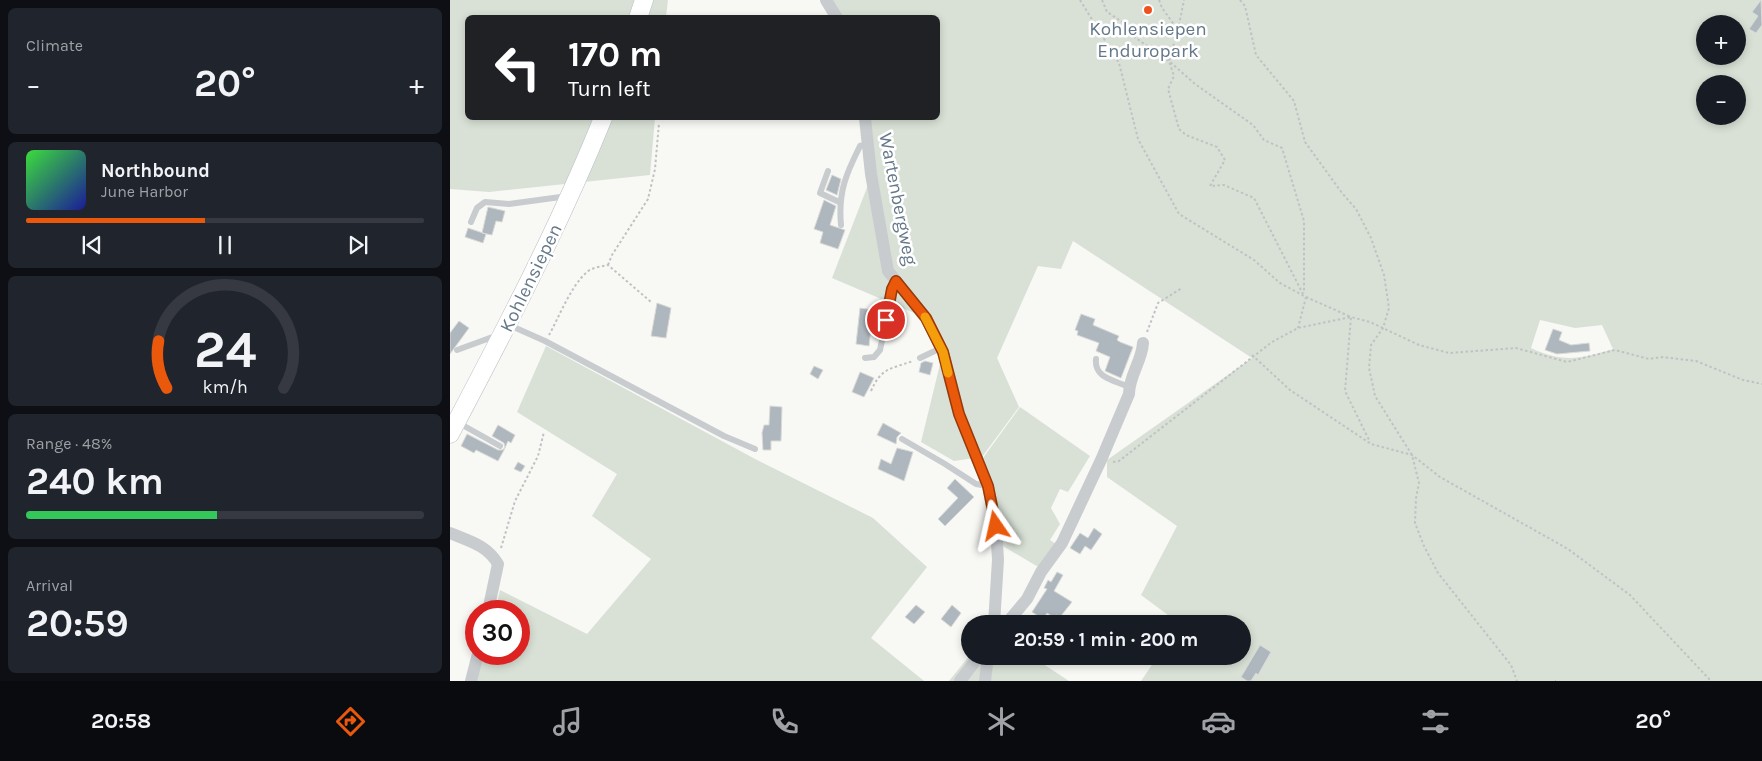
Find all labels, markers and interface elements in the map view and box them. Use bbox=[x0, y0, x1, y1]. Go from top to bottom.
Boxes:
marker: Kohlensiepen Enduropark bbox=[1142, 4, 1154, 16]
map controls bbox=[1696, 15, 1746, 125]
button: + bbox=[1696, 15, 1746, 65]
place label: Kohlensiepen Enduropark bbox=[1089, 18, 1207, 62]
text: 170 m bbox=[568, 34, 662, 75]
icon: left bbox=[485, 35, 550, 100]
text: Climate bbox=[26, 36, 83, 55]
text: 20° bbox=[194, 61, 256, 106]
text: − bbox=[26, 68, 41, 101]
text: + bbox=[409, 68, 424, 101]
button: − bbox=[1696, 75, 1746, 125]
text: Turn left bbox=[568, 76, 651, 102]
street label: Wartenbergweg bbox=[874, 131, 922, 267]
text: Northbound bbox=[101, 160, 210, 182]
text: June Harbor bbox=[101, 182, 188, 201]
street label: Kohlensiepen bbox=[495, 220, 567, 336]
icon: previous bbox=[78, 231, 106, 259]
icon: pause bbox=[211, 231, 239, 259]
icon: next bbox=[344, 231, 372, 259]
pin bbox=[865, 299, 907, 341]
icon: arrive bbox=[872, 306, 900, 334]
text: 24 bbox=[194, 319, 256, 380]
text: km/h bbox=[202, 377, 248, 398]
text: Range · 48% bbox=[26, 434, 112, 453]
text: 240 km bbox=[26, 459, 164, 504]
position arrow bbox=[969, 499, 1021, 551]
text: Arrival bbox=[26, 576, 73, 595]
speed limit sign: 30 bbox=[465, 600, 530, 665]
text: 20:59 bbox=[26, 601, 129, 646]
text: 20:59 · 1 min · 200 m bbox=[1014, 629, 1198, 651]
icon: directions bbox=[333, 704, 368, 739]
icon: music bbox=[550, 704, 585, 739]
icon: phone bbox=[767, 704, 802, 739]
icon: climate bbox=[984, 704, 1019, 739]
icon: car bbox=[1201, 704, 1236, 739]
icon: filters bbox=[1418, 704, 1453, 739]
text: 20:58 bbox=[91, 708, 151, 734]
text: 20° bbox=[1635, 708, 1671, 734]

